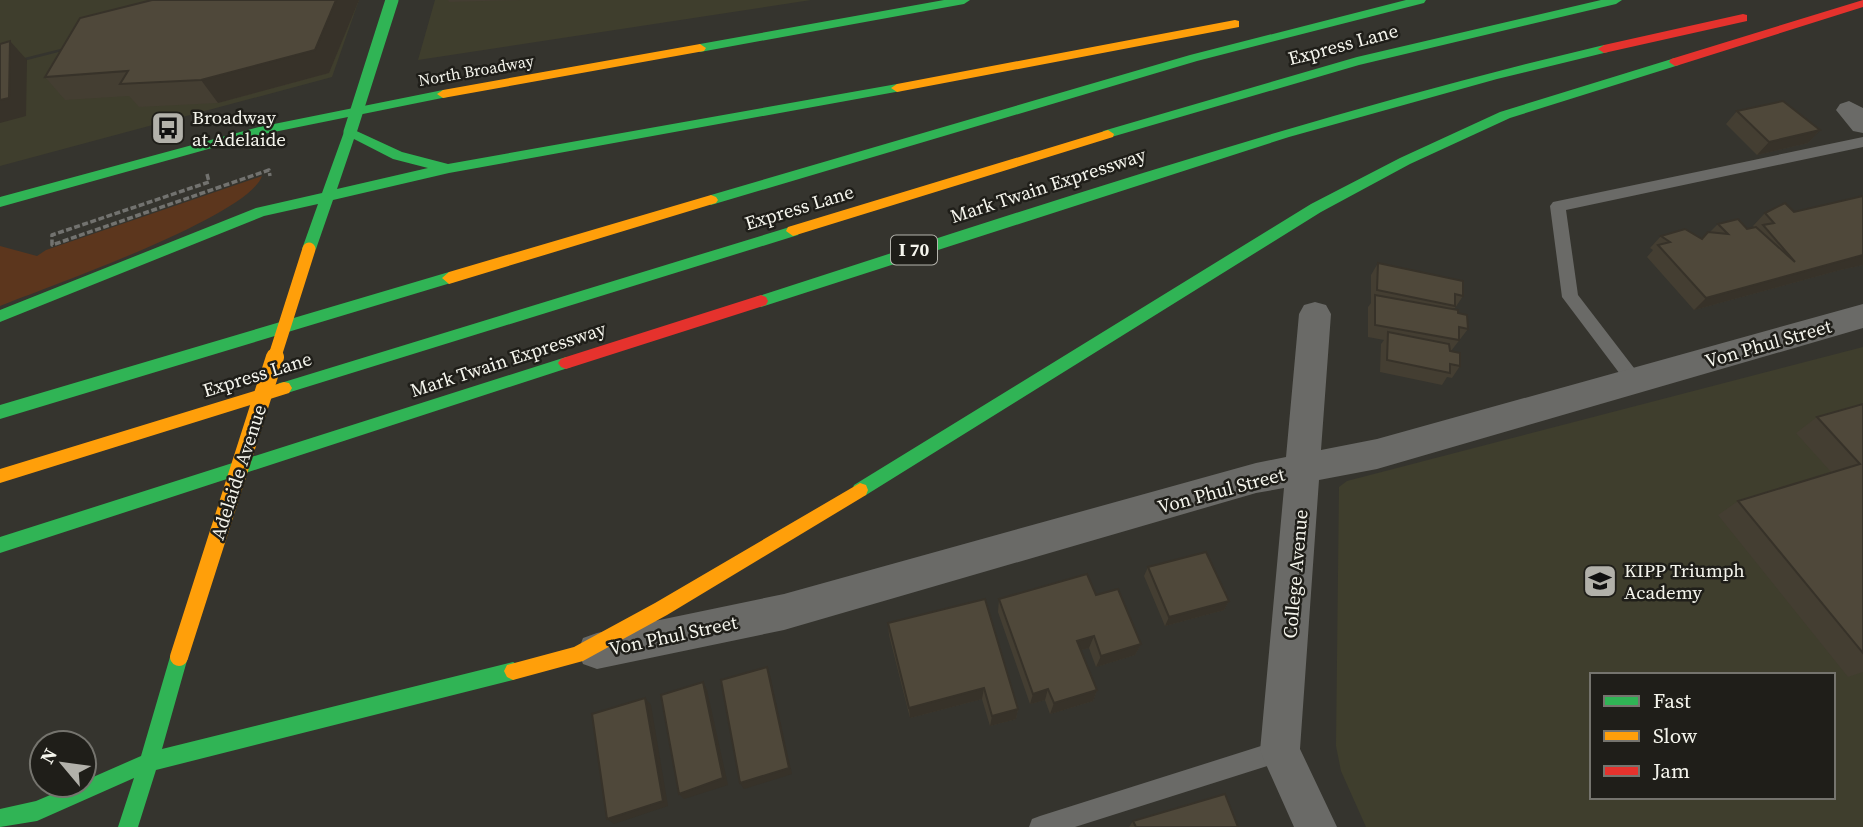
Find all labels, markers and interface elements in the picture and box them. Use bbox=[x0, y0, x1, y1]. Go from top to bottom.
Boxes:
street label: Express Lane bbox=[1285, 17, 1401, 71]
street label: North Broadway bbox=[417, 49, 536, 91]
place label: Broadway at Adelaide bbox=[192, 104, 286, 152]
bus stop icon: Broadway at Adelaide bbox=[149, 109, 187, 147]
street label: Mark Twain Expressway bbox=[947, 141, 1149, 229]
street label: Express Lane bbox=[741, 178, 857, 236]
road number: I 70 bbox=[891, 236, 937, 264]
street label: Von Phul Street bbox=[1702, 312, 1835, 374]
street label: Mark Twain Expressway bbox=[407, 315, 609, 403]
street label: Express Lane bbox=[199, 345, 315, 403]
street label: Adelaide Avenue bbox=[204, 401, 272, 543]
street label: Von Phul Street bbox=[1155, 460, 1288, 519]
street label: College Avenue bbox=[1276, 508, 1314, 640]
place label: KIPP Triumph Academy bbox=[1624, 557, 1745, 605]
school or university icon: KIPP Triumph Academy bbox=[1581, 562, 1619, 600]
street label: Von Phul Street bbox=[606, 609, 740, 661]
legend bbox=[1590, 673, 1835, 799]
text: Fast bbox=[1653, 686, 1691, 715]
text: Slow bbox=[1653, 721, 1697, 750]
north arrow bbox=[28, 729, 98, 799]
text: N bbox=[33, 743, 63, 768]
text: Jam bbox=[1652, 756, 1690, 785]

